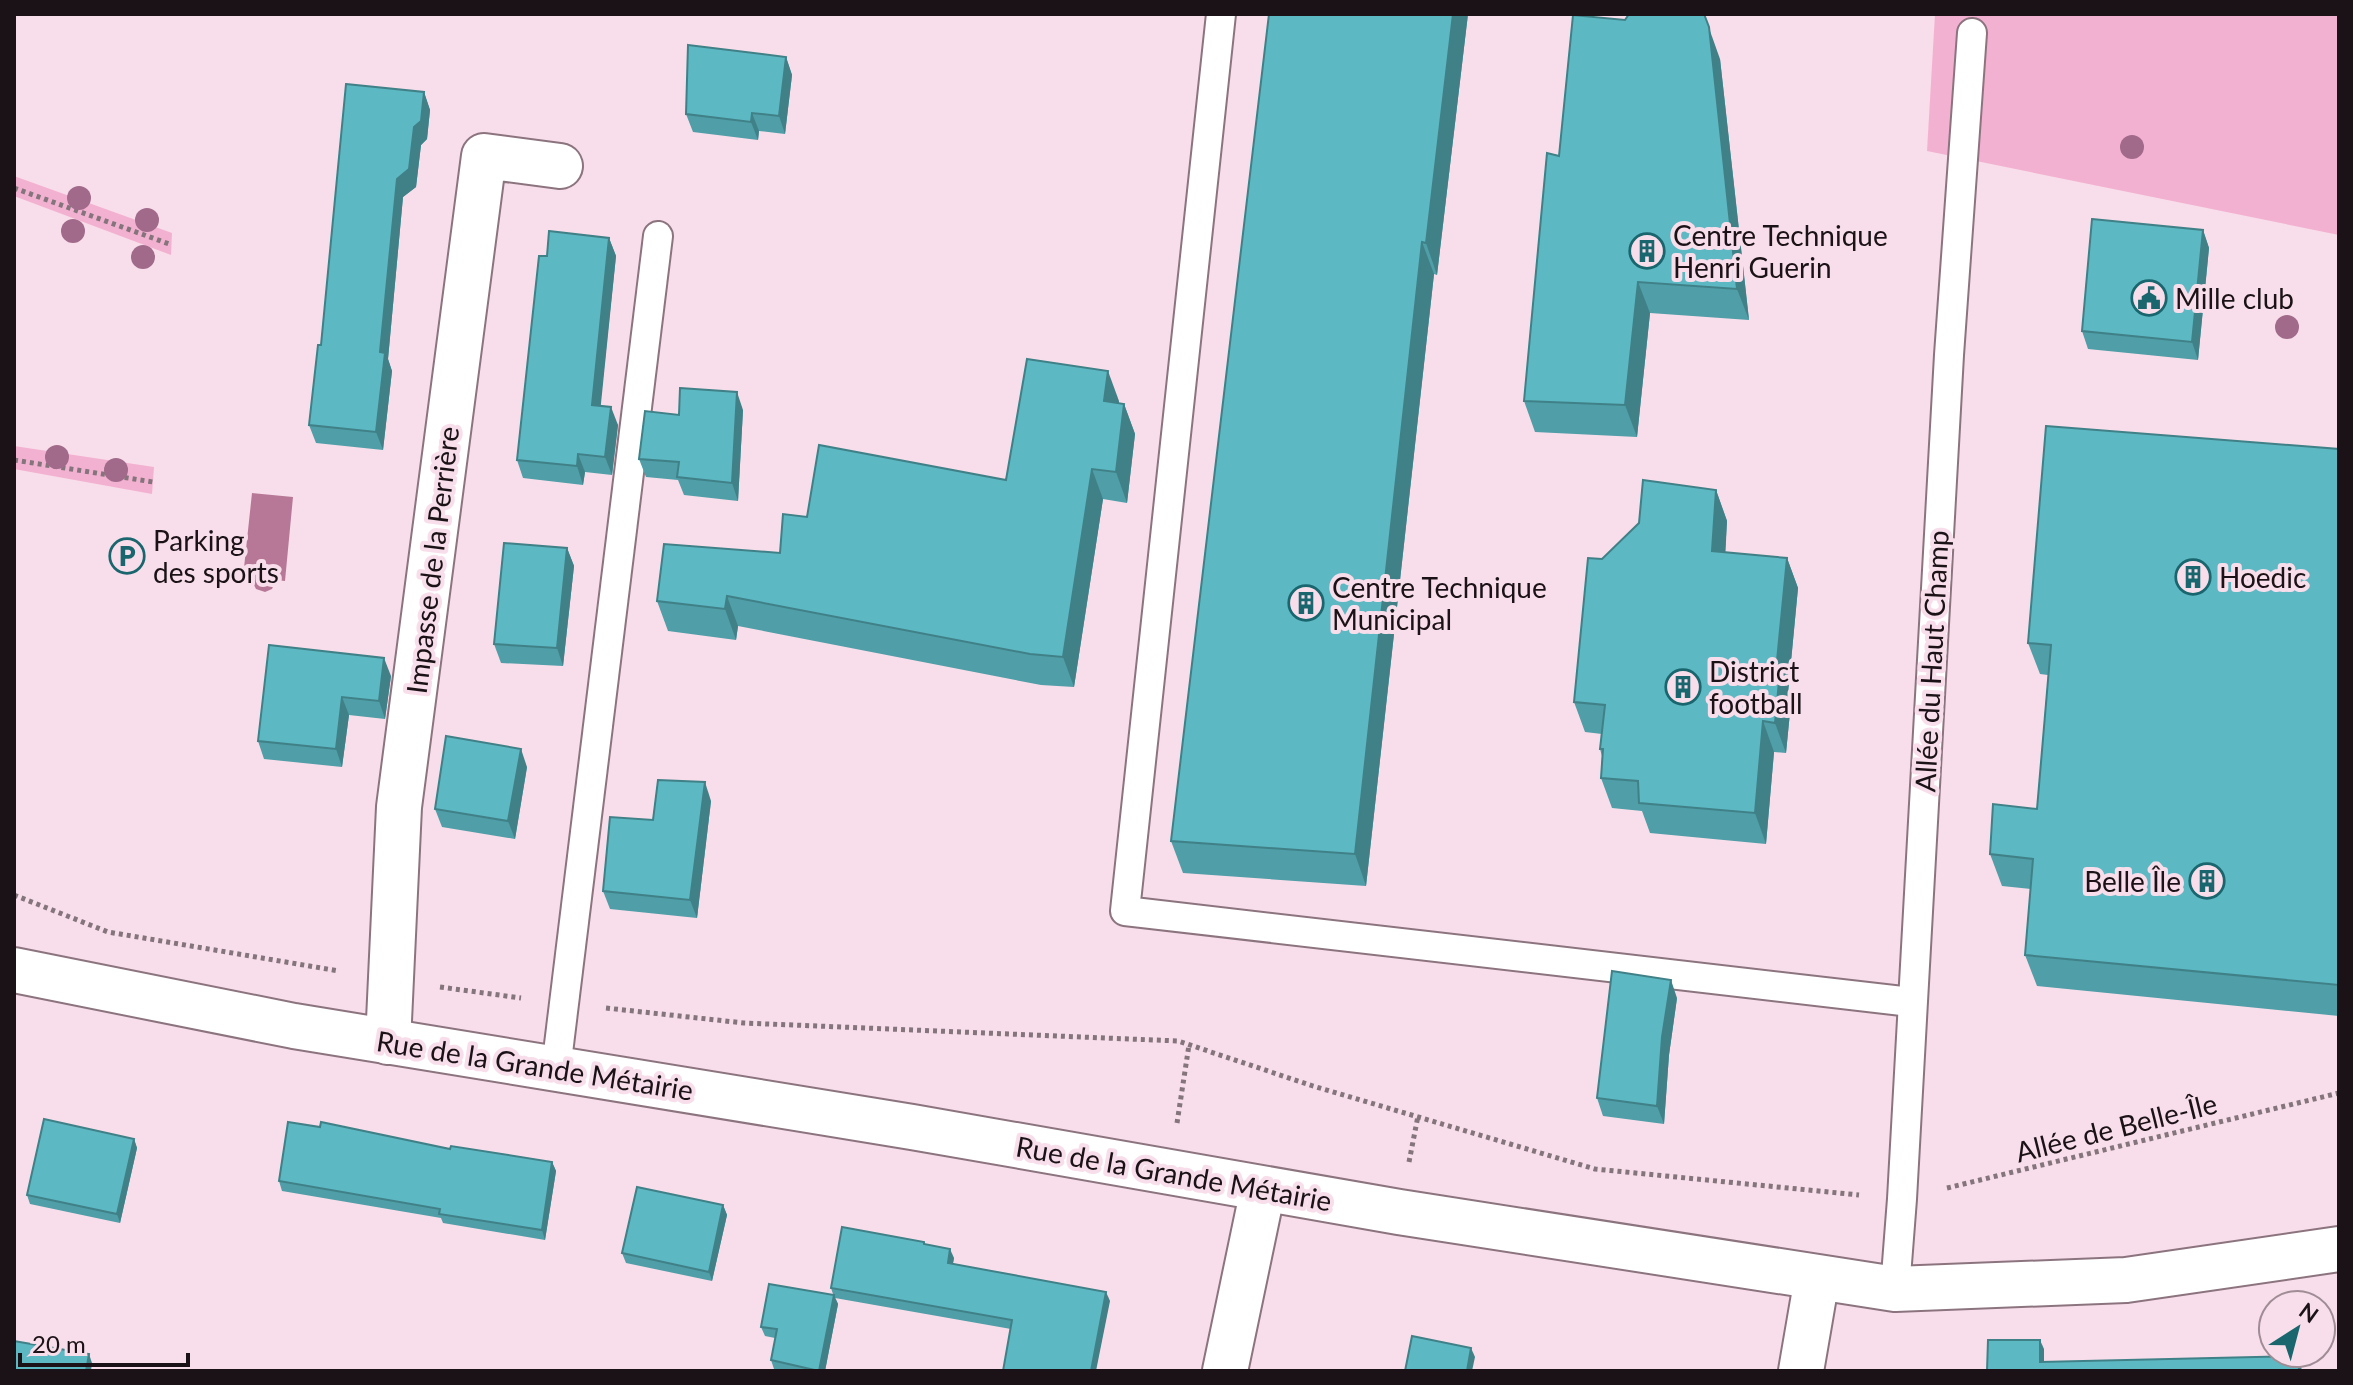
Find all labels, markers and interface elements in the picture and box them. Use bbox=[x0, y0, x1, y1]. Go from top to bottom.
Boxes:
place label: Centre Technique Henri Guerin bbox=[1673, 218, 1888, 284]
building icon: Centre Technique Henri Guerin bbox=[1628, 232, 1666, 270]
public building icon: Mille club bbox=[2130, 279, 2168, 317]
place label: Mille club bbox=[2175, 281, 2294, 315]
street label: Impasse de la Perrière bbox=[399, 424, 465, 696]
place label: Parking des sports bbox=[153, 523, 279, 589]
street label: Allée du Haut Champ bbox=[1907, 529, 1955, 793]
parking icon: Parking des sports bbox=[108, 537, 146, 575]
building icon: Hoedic bbox=[2174, 558, 2212, 596]
place label: Hoedic bbox=[2219, 560, 2306, 594]
place label: Centre Technique Municipal bbox=[1332, 570, 1547, 636]
building icon: Centre Technique Municipal bbox=[1287, 584, 1325, 622]
place label: District football bbox=[1709, 654, 1803, 720]
building icon: District football bbox=[1664, 668, 1702, 706]
building icon: Belle Île bbox=[2188, 862, 2226, 900]
place label: Belle Île bbox=[2084, 864, 2181, 898]
street label: Rue de la Grande Métairie bbox=[374, 1023, 696, 1107]
street label: Allée de Belle-Île bbox=[2012, 1086, 2220, 1168]
street label: Rue de la Grande Métairie bbox=[1014, 1128, 1334, 1218]
north arrow bbox=[2257, 1289, 2337, 1369]
text: N bbox=[2294, 1297, 2324, 1328]
scale bar bbox=[20, 1317, 188, 1367]
text: 20 m bbox=[32, 1329, 86, 1358]

